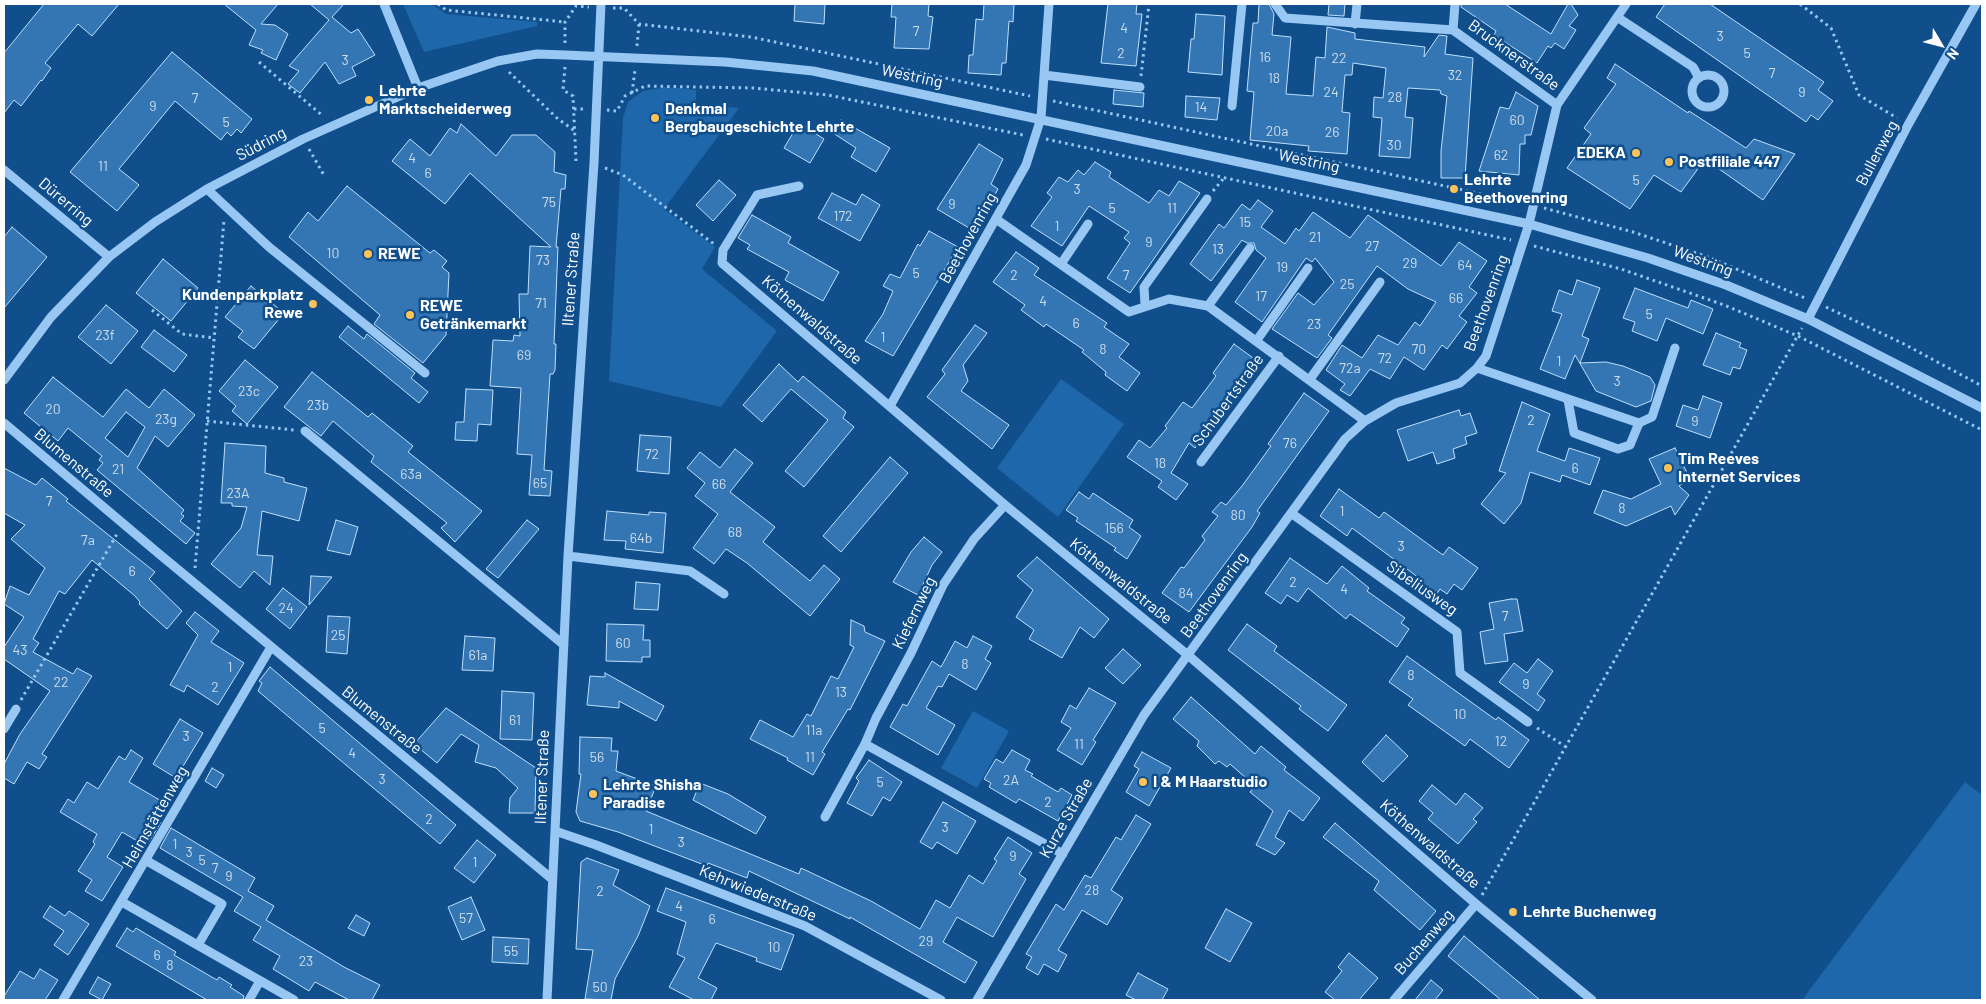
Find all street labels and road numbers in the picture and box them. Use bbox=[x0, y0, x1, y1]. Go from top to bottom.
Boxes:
street label: Brucknerstraße bbox=[1464, 15, 1564, 95]
street label: Westring bbox=[880, 60, 944, 92]
street label: Bullenweg bbox=[1852, 117, 1902, 189]
street label: Südring bbox=[233, 123, 289, 165]
street label: Westring bbox=[1277, 145, 1341, 177]
street label: Dürerring bbox=[35, 174, 97, 230]
street label: Beethovenring bbox=[935, 189, 1001, 287]
street label: Iltener Straße bbox=[558, 231, 584, 327]
street label: Westring bbox=[1670, 241, 1736, 281]
street label: Beethovenring bbox=[1460, 252, 1512, 354]
street label: Köthenwaldstraße bbox=[758, 271, 866, 369]
street label: Schubertstraße bbox=[1188, 350, 1268, 450]
street label: Blumenstraße bbox=[30, 424, 118, 502]
street label: Köthenwaldstraße bbox=[1066, 534, 1176, 628]
street label: Beethovenring bbox=[1176, 548, 1252, 642]
street label: Sibeliusweg bbox=[1383, 556, 1461, 620]
street label: Kiefernweg bbox=[888, 574, 940, 652]
street label: Blumenstraße bbox=[338, 682, 426, 758]
street label: Iltener Straße bbox=[531, 729, 553, 825]
street label: Heimstättenweg bbox=[118, 763, 192, 871]
street label: Kurze Straße bbox=[1035, 774, 1097, 862]
street label: Köthenwaldstraße bbox=[1376, 795, 1484, 893]
street label: Kehrwiederstraße bbox=[696, 861, 820, 925]
street label: Buchenweg bbox=[1390, 905, 1458, 979]

